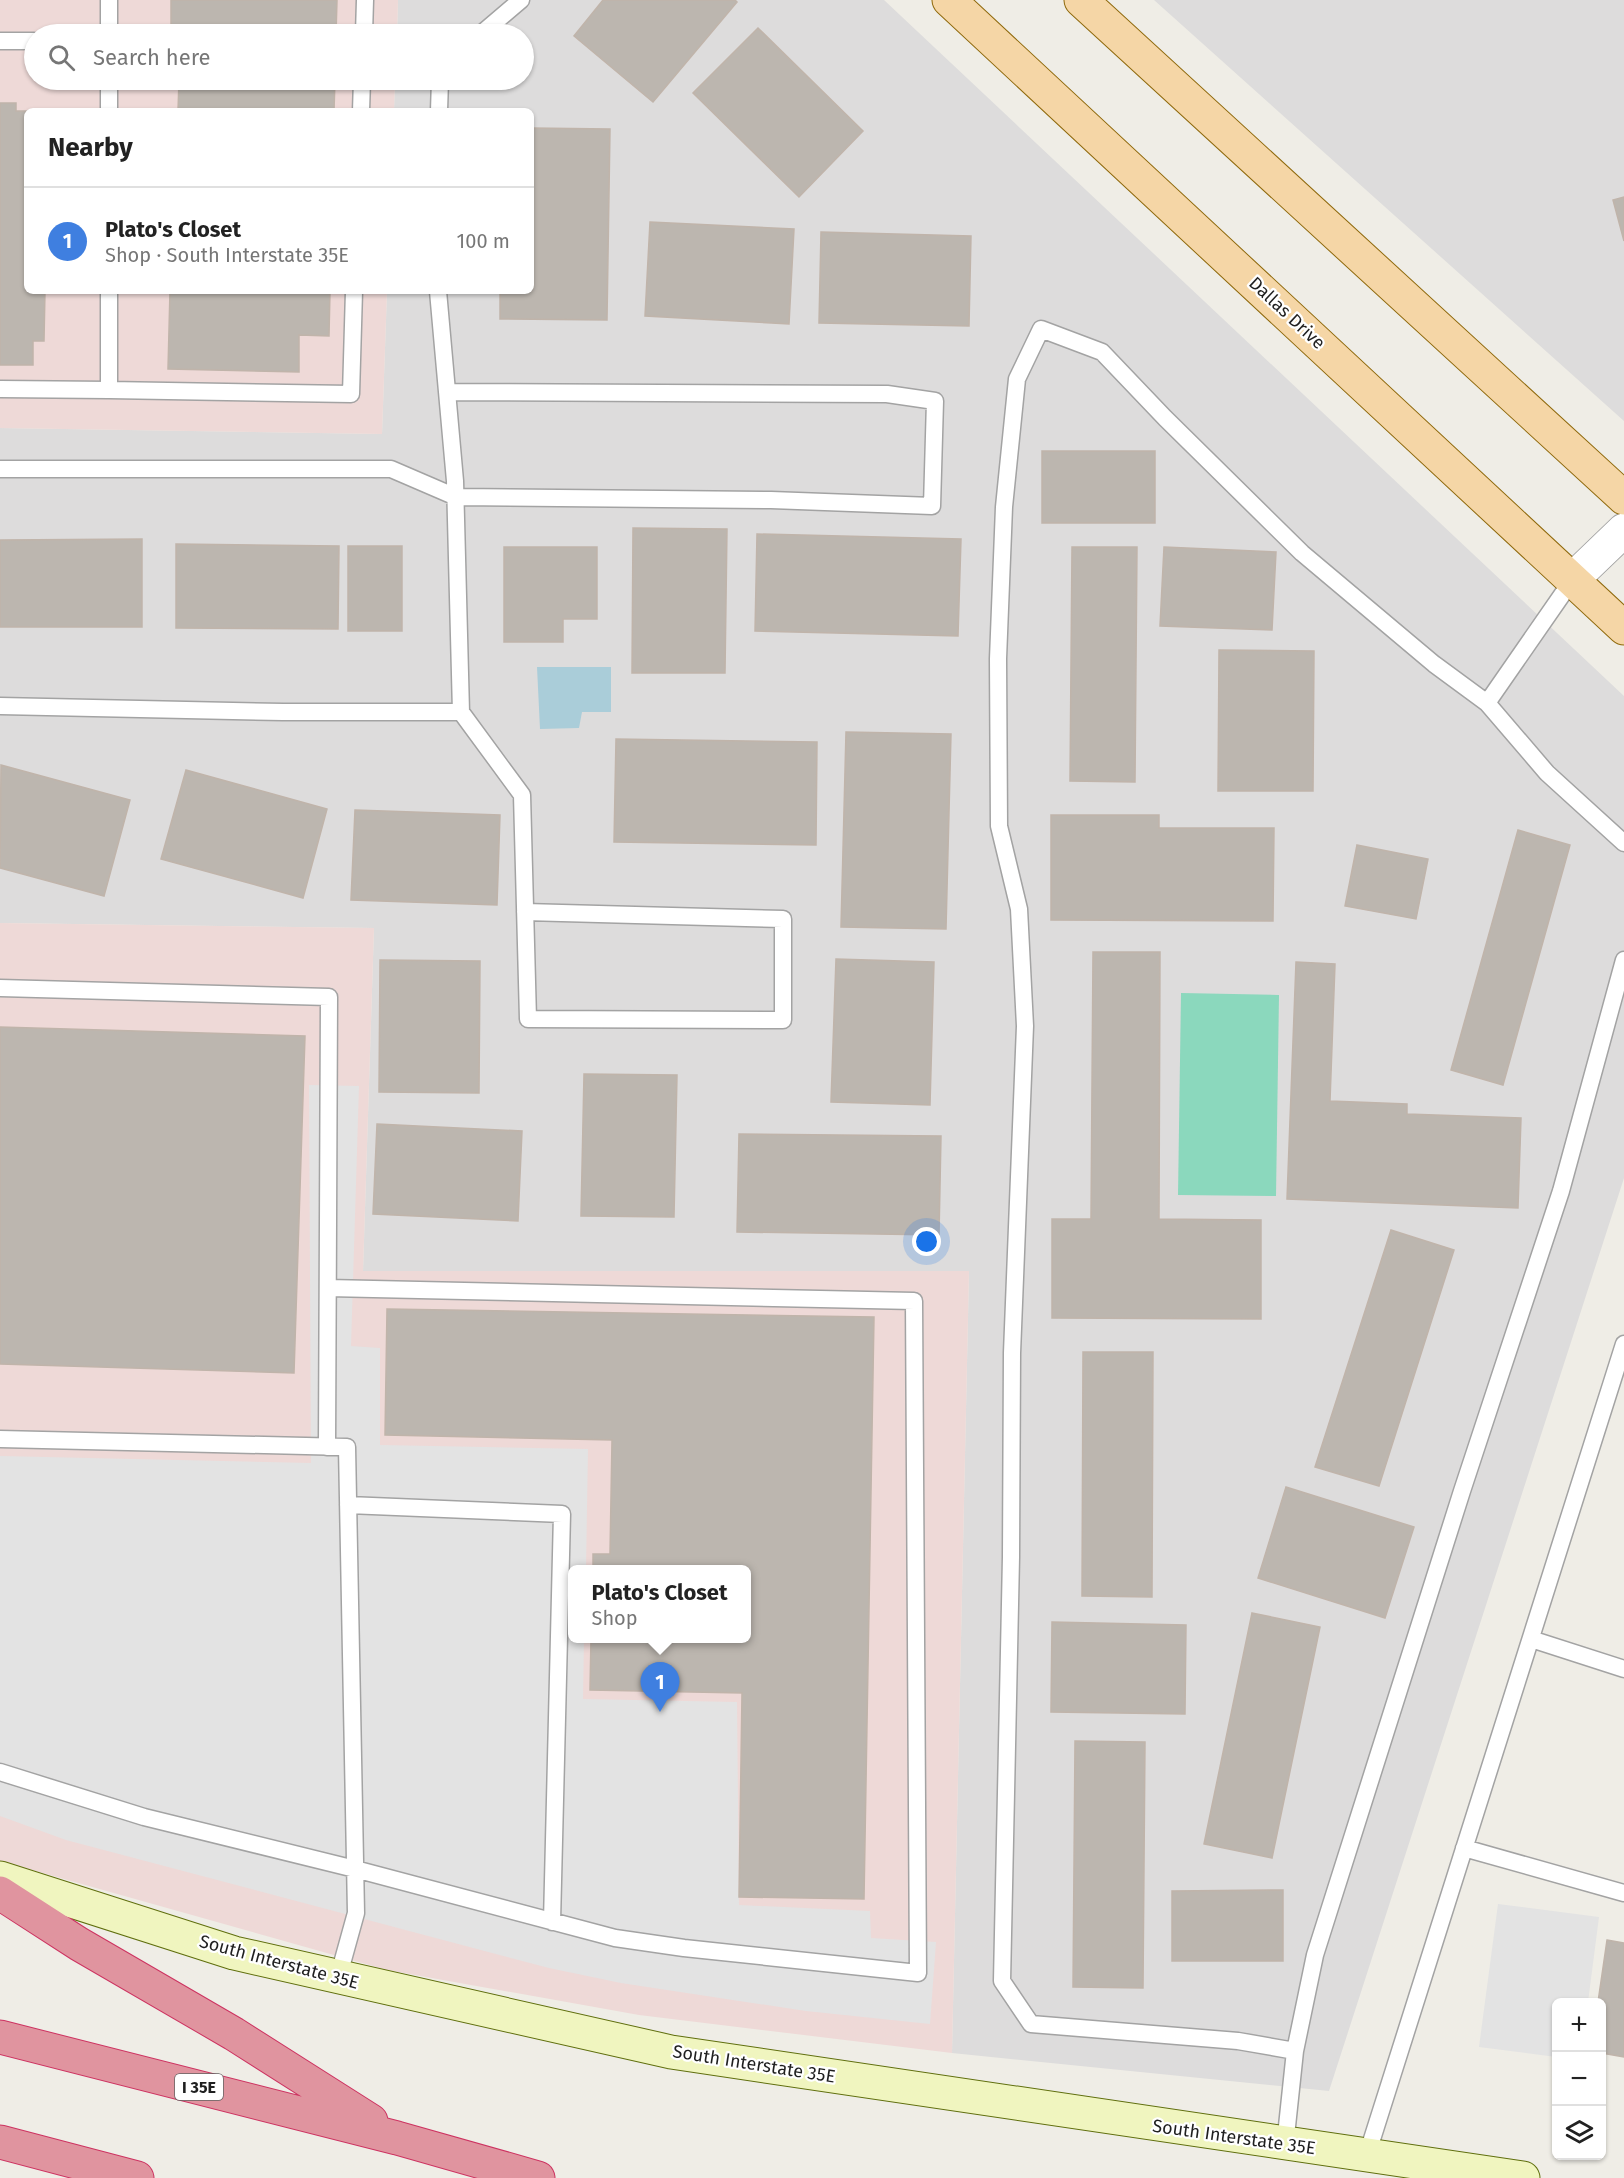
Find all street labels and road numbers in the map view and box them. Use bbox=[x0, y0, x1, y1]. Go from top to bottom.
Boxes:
street label: Dallas Drive bbox=[1244, 272, 1330, 354]
street label: South Interstate 35E bbox=[197, 1930, 361, 1994]
street label: South Interstate 35E bbox=[671, 2040, 837, 2088]
road number: I 35E bbox=[175, 2074, 223, 2100]
street label: South Interstate 35E bbox=[1151, 2115, 1317, 2159]

